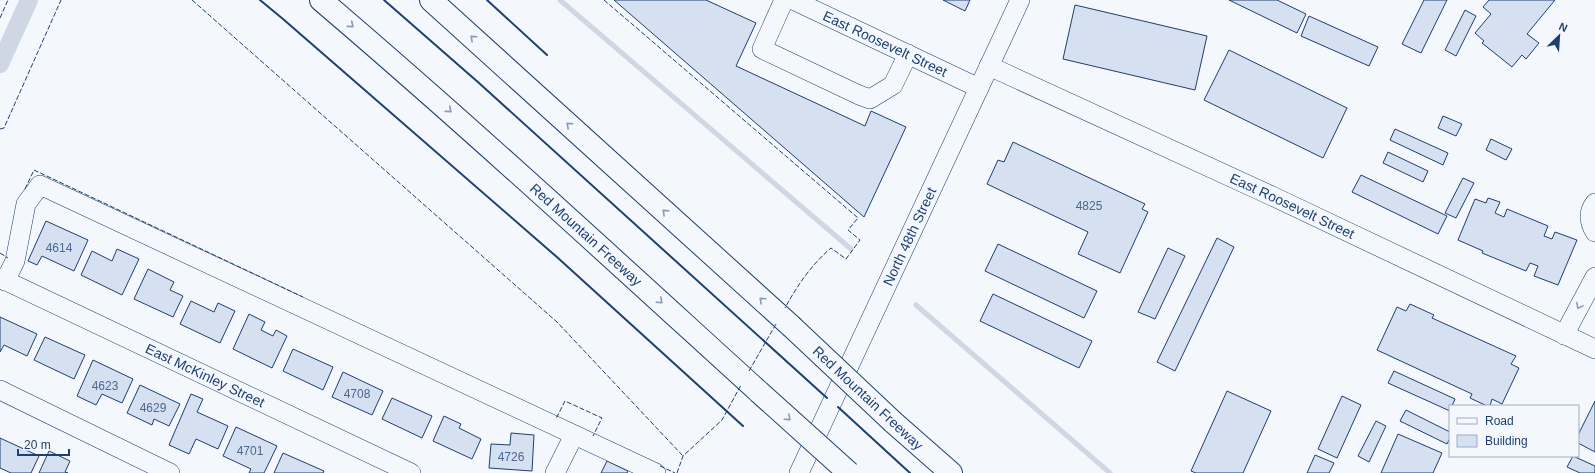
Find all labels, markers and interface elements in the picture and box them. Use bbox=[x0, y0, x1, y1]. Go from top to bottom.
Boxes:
street label: East Roosevelt Street bbox=[821, 7, 950, 80]
north arrow bbox=[1539, 16, 1579, 56]
text: N bbox=[1557, 20, 1569, 34]
one-way arrow bbox=[346, 21, 353, 28]
one-way arrow bbox=[470, 35, 478, 42]
one-way arrow bbox=[444, 106, 452, 113]
one-way arrow bbox=[566, 122, 574, 130]
street label: East Roosevelt Street bbox=[1228, 170, 1357, 242]
street label: Red Mountain Freeway bbox=[527, 180, 645, 289]
street label: North 48th Street bbox=[880, 185, 939, 288]
house number: 4825 bbox=[1076, 199, 1103, 213]
one-way arrow bbox=[663, 210, 670, 217]
house number: 4614 bbox=[46, 241, 73, 255]
one-way arrow bbox=[655, 296, 662, 303]
one-way arrow bbox=[759, 297, 766, 304]
one-way arrow bbox=[1577, 301, 1584, 309]
street label: East McKinley Street bbox=[143, 340, 267, 410]
street label: Red Mountain Freeway bbox=[810, 343, 926, 453]
house number: 4623 bbox=[92, 379, 119, 393]
house number: 4708 bbox=[344, 387, 371, 401]
house number: 4629 bbox=[140, 401, 167, 415]
legend bbox=[1449, 405, 1579, 457]
one-way arrow bbox=[783, 413, 791, 421]
text: Road bbox=[1485, 414, 1514, 428]
scale bar bbox=[18, 431, 69, 457]
text: Building bbox=[1485, 434, 1528, 448]
text: 20 m bbox=[24, 438, 51, 452]
house number: 4701 bbox=[237, 444, 264, 458]
house number: 4726 bbox=[498, 450, 525, 464]

